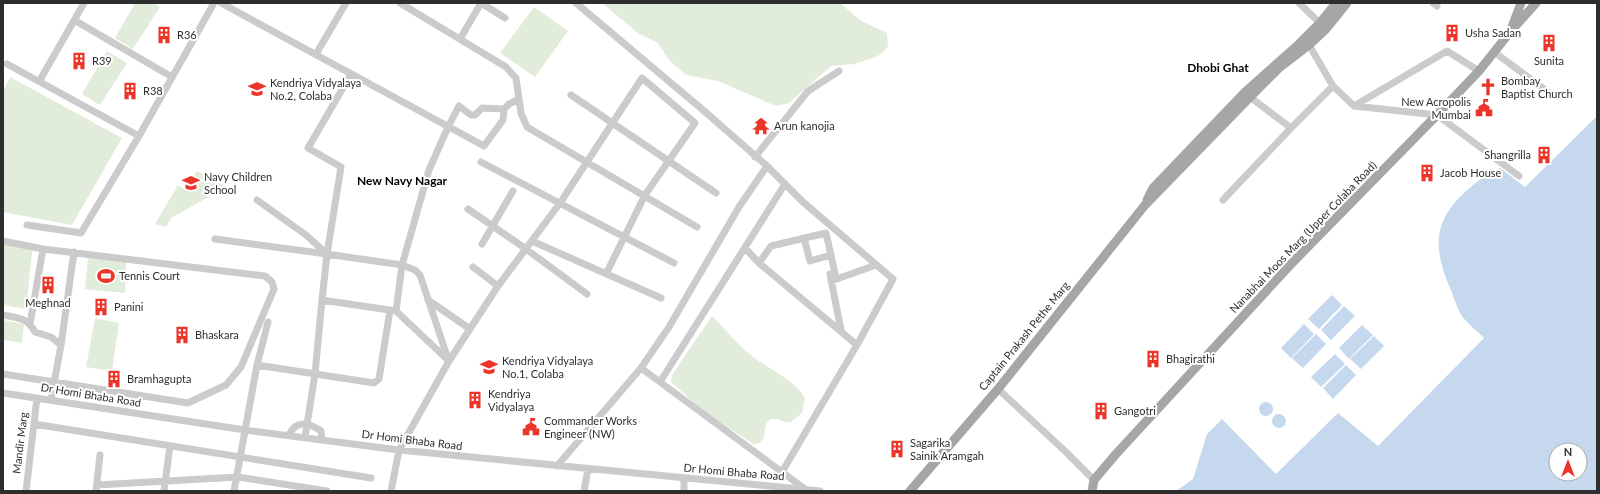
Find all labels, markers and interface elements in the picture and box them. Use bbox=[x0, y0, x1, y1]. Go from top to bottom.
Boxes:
building icon: Usha Sadan bbox=[1442, 23, 1462, 43]
building icon: R36 bbox=[154, 25, 174, 45]
place label: Usha Sadan bbox=[1465, 26, 1521, 39]
place label: R36 bbox=[177, 28, 197, 41]
building icon: Sunita bbox=[1539, 33, 1559, 53]
building icon: R39 bbox=[69, 51, 89, 71]
place label: R39 bbox=[92, 54, 112, 67]
place label: Sunita bbox=[1534, 54, 1564, 67]
district label: Dhobi Ghat bbox=[1187, 60, 1249, 75]
place label: Bombay Baptist Church bbox=[1501, 74, 1573, 100]
place label: Kendriya Vidyalaya No.2, Colaba bbox=[270, 76, 361, 102]
church icon: Bombay Baptist Church bbox=[1478, 77, 1498, 97]
school or university icon: Kendriya Vidyalaya No.2, Colaba bbox=[247, 79, 267, 99]
building icon: R38 bbox=[120, 81, 140, 101]
place label: R38 bbox=[143, 84, 163, 97]
place label: New Acropolis Mumbai bbox=[1401, 95, 1471, 121]
public building icon: New Acropolis Mumbai bbox=[1474, 98, 1494, 118]
temple icon: Arun kanojia bbox=[751, 116, 771, 136]
place label: Arun kanojia bbox=[774, 119, 835, 132]
building icon: Shangrilla bbox=[1534, 145, 1554, 165]
place label: Shangrilla bbox=[1484, 148, 1531, 161]
street label: Nanabhai Moos Marg (Upper Colaba Road) bbox=[1227, 158, 1379, 315]
building icon: Jacob House bbox=[1417, 163, 1437, 183]
place label: Jacob House bbox=[1440, 166, 1502, 179]
place label: Navy Children School bbox=[204, 170, 272, 196]
school or university icon: Navy Children School bbox=[181, 173, 201, 193]
district label: New Navy Nagar bbox=[357, 173, 448, 188]
sports icon: Tennis Court bbox=[96, 266, 116, 286]
place label: Tennis Court bbox=[119, 269, 180, 282]
building icon: Meghnad bbox=[38, 275, 58, 295]
street label: Captain Prakash Pethe Marg bbox=[976, 278, 1072, 393]
place label: Meghnad bbox=[25, 296, 71, 309]
building icon: Panini bbox=[91, 297, 111, 317]
place label: Panini bbox=[114, 300, 144, 313]
building icon: Bhaskara bbox=[172, 325, 192, 345]
place label: Bhaskara bbox=[195, 328, 239, 341]
building icon: Bhagirathi bbox=[1143, 349, 1163, 369]
place label: Bhagirathi bbox=[1166, 352, 1215, 365]
place label: Kendriya Vidyalaya No.1, Colaba bbox=[502, 354, 593, 380]
school or university icon: Kendriya Vidyalaya No.1, Colaba bbox=[479, 357, 499, 377]
building icon: Bramhagupta bbox=[104, 369, 124, 389]
place label: Bramhagupta bbox=[127, 372, 191, 385]
street label: Dr Homi Bhaba Road bbox=[40, 380, 142, 409]
place label: Kendriya Vidyalaya bbox=[488, 387, 534, 413]
building icon: Kendriya Vidyalaya bbox=[465, 390, 485, 410]
building icon: Gangotri bbox=[1091, 401, 1111, 421]
place label: Gangotri bbox=[1114, 404, 1156, 417]
street label: Mandir Marg bbox=[9, 411, 30, 475]
place label: Commander Works Engineer (NW) bbox=[544, 414, 637, 440]
public building icon: Commander Works Engineer (NW) bbox=[521, 417, 541, 437]
street label: Dr Homi Bhaba Road bbox=[361, 427, 463, 452]
place label: Sagarika Sainik Aramgah bbox=[910, 436, 984, 462]
building icon: Sagarika Sainik Aramgah bbox=[887, 439, 907, 459]
north arrow bbox=[1548, 442, 1588, 482]
text: N bbox=[1564, 445, 1572, 458]
street label: Dr Homi Bhaba Road bbox=[683, 461, 785, 482]

